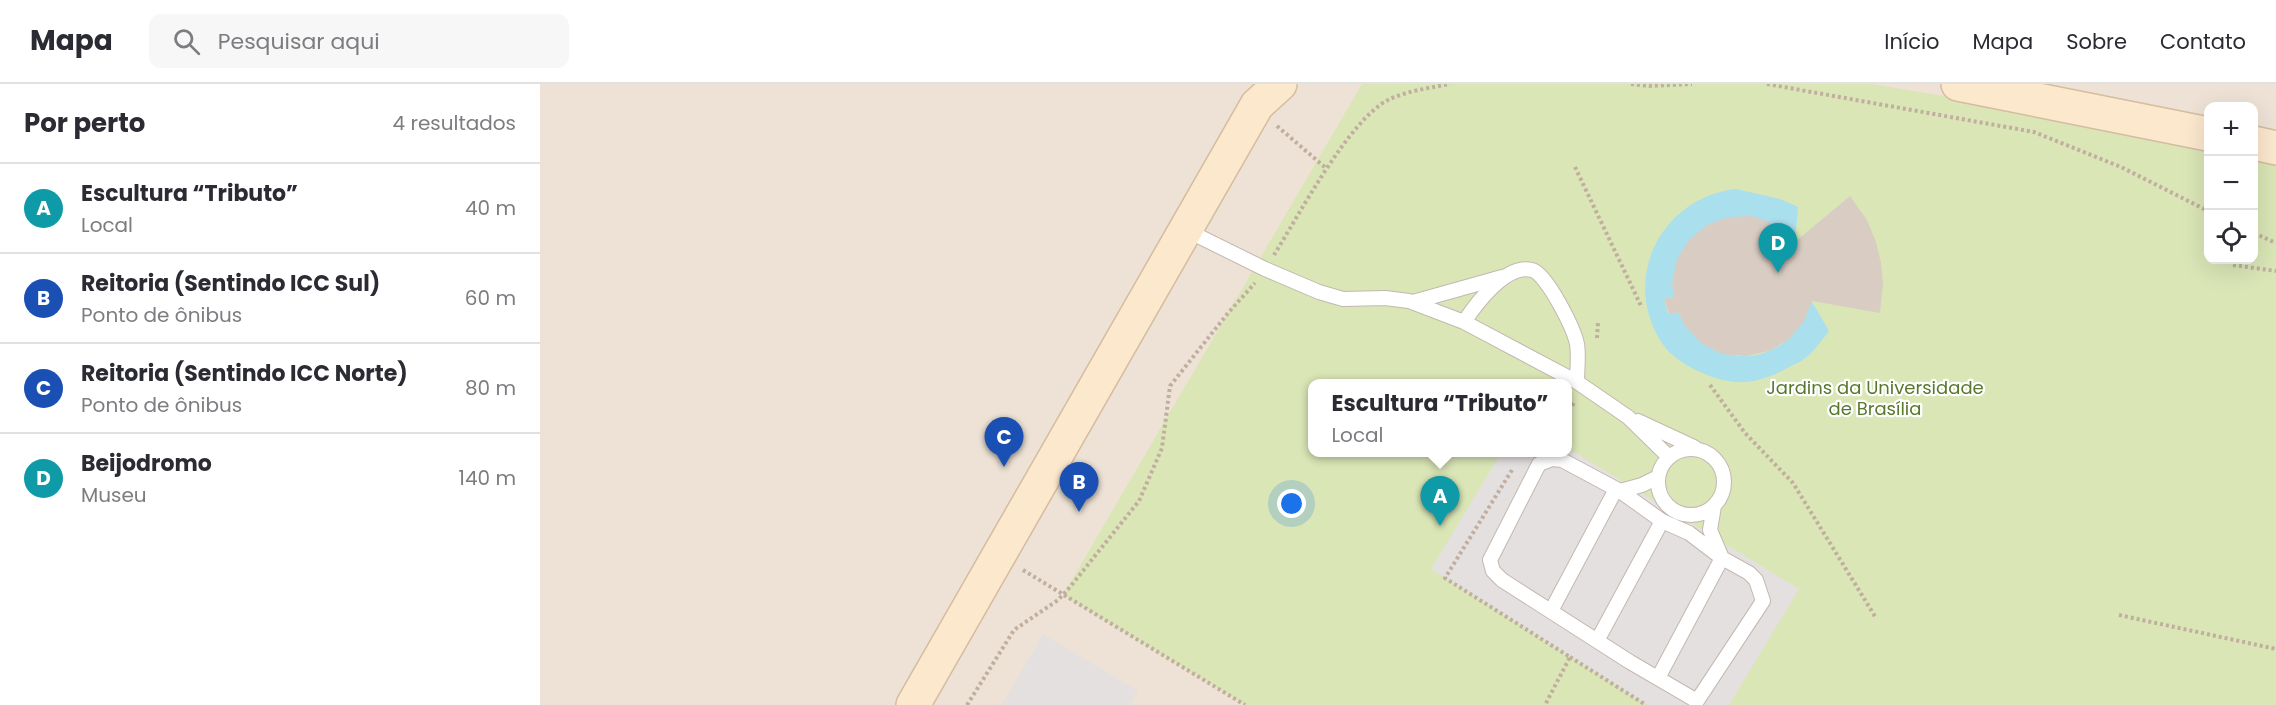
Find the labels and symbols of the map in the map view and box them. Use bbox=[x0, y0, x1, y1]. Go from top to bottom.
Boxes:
pin: D bbox=[1758, 224, 1798, 273]
park label: Jardins da Universidade de Brasília bbox=[1766, 375, 1984, 421]
pin: C bbox=[984, 418, 1024, 467]
pin: B bbox=[1060, 462, 1098, 512]
pin: A bbox=[1420, 476, 1460, 526]
your location bbox=[1277, 489, 1306, 518]

